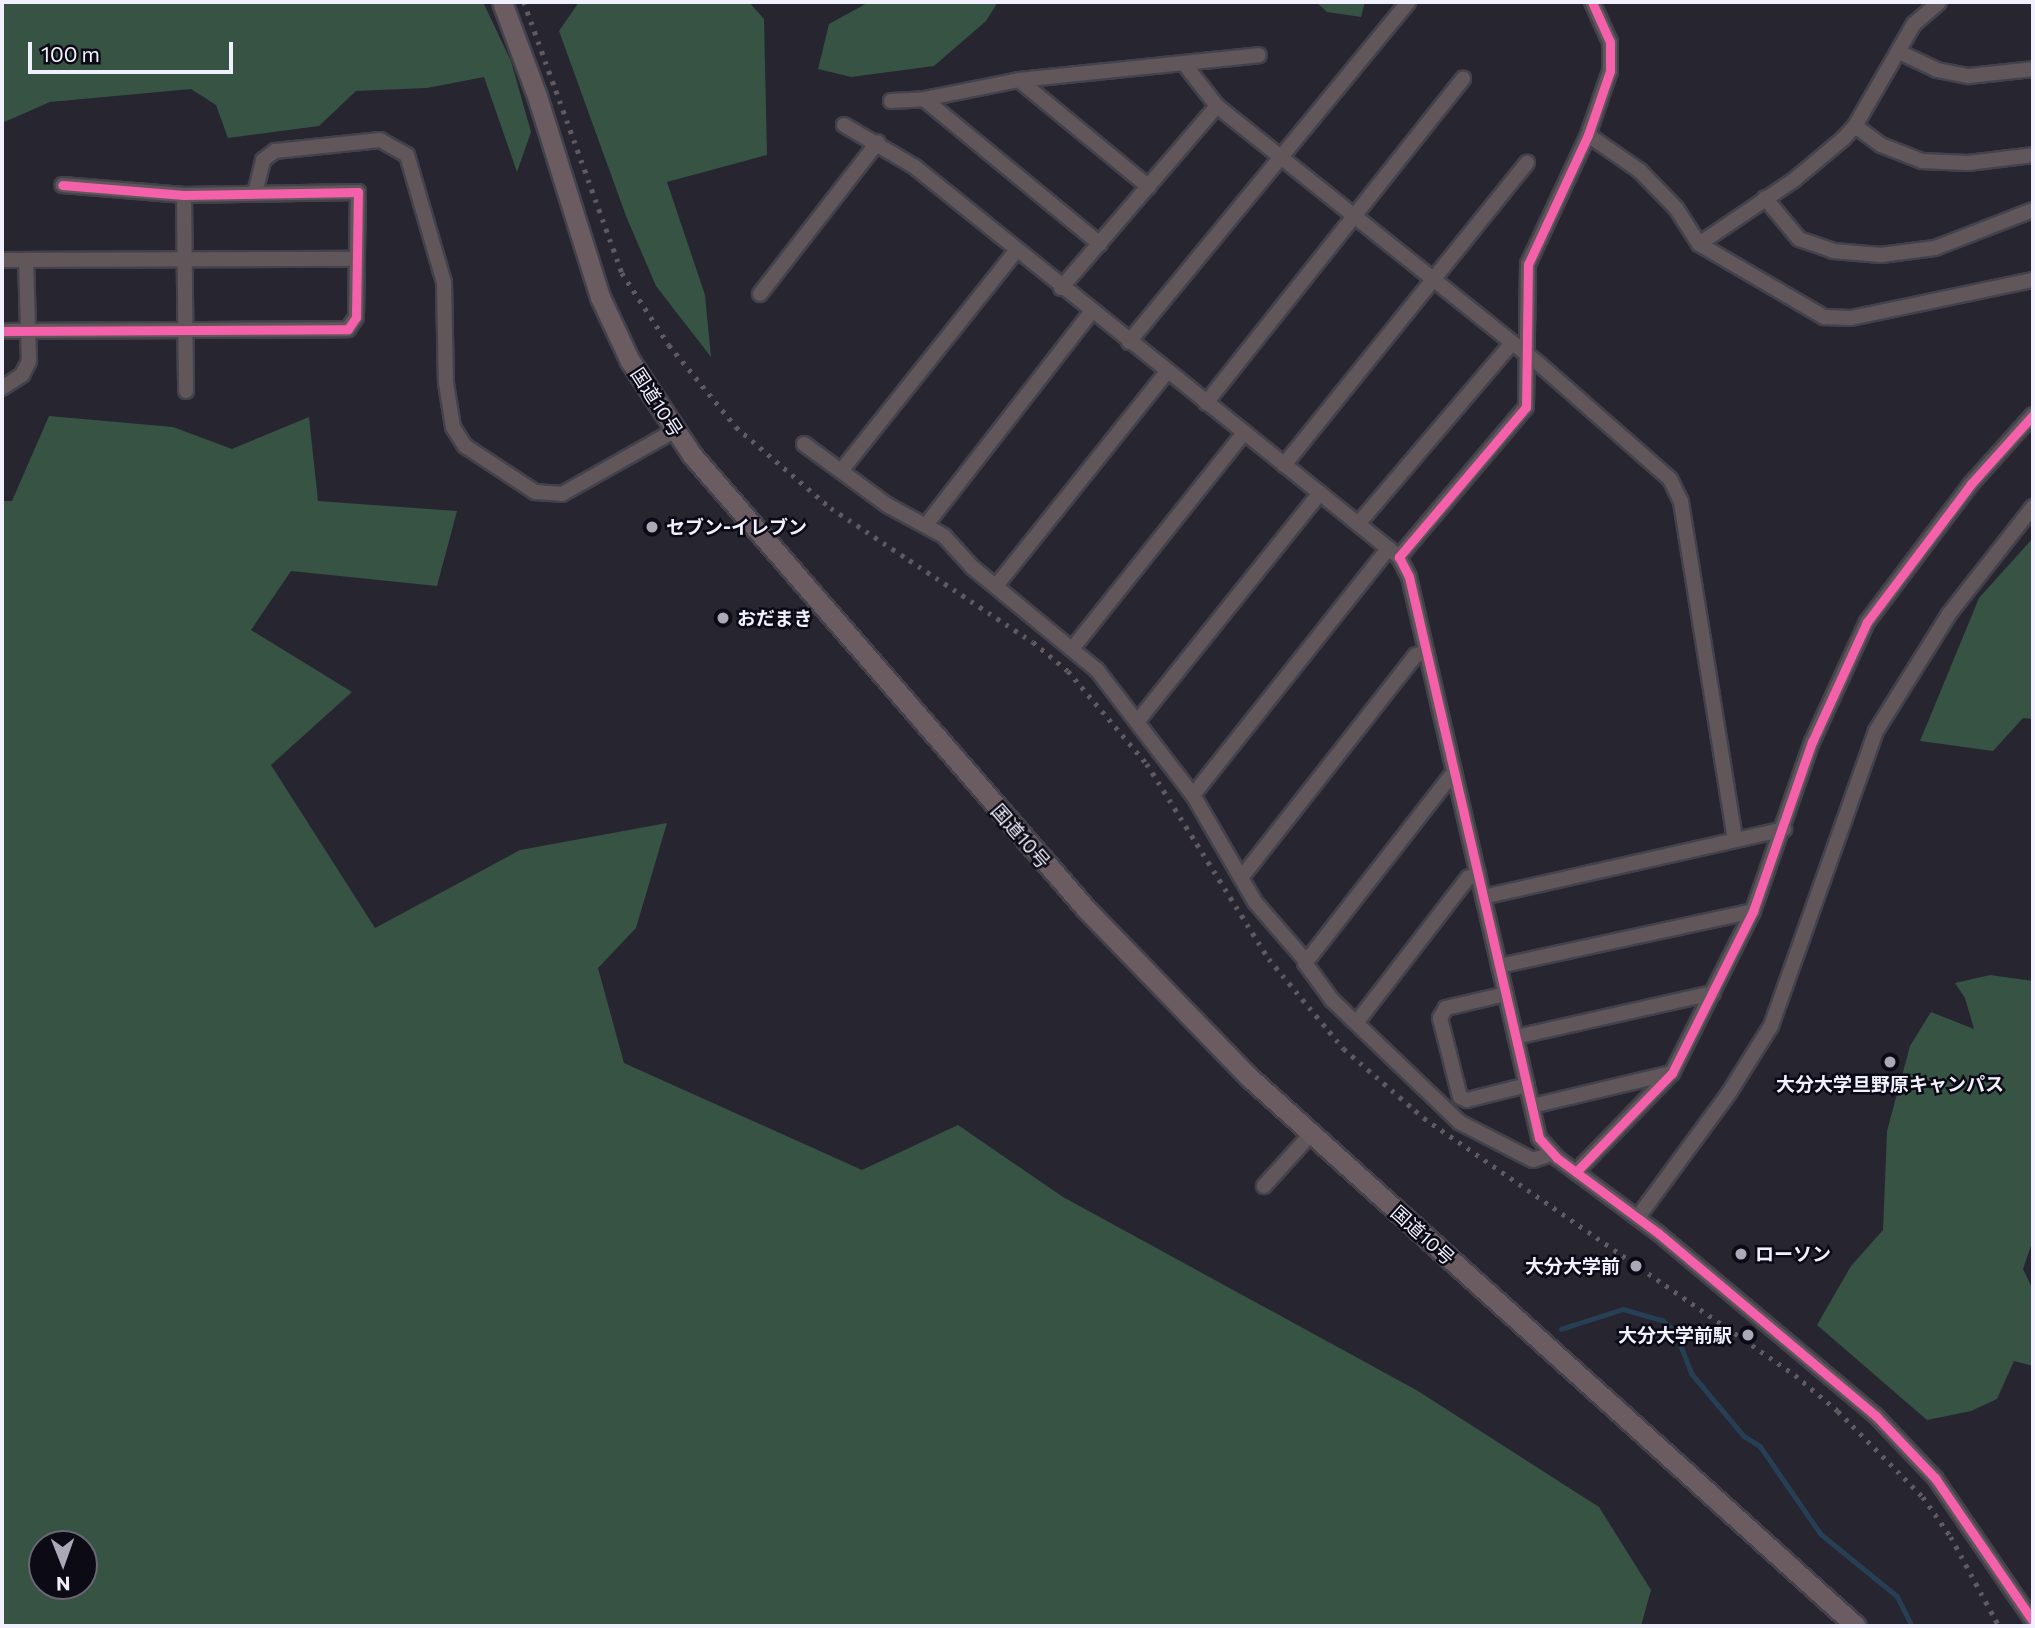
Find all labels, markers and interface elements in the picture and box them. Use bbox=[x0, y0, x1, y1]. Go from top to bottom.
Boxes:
scale bar bbox=[32, 28, 236, 72]
text: 100 m bbox=[41, 41, 100, 66]
street label: 国道10号 bbox=[626, 363, 688, 441]
place label: セブン-イレブン bbox=[666, 516, 807, 538]
marker: セブン-イレブン bbox=[644, 519, 660, 535]
place label: おだまき bbox=[737, 607, 813, 629]
marker: おだまき bbox=[715, 610, 731, 626]
street label: 国道10号 bbox=[987, 799, 1055, 873]
marker: 大分大学旦野原キャンパス bbox=[1882, 1054, 1898, 1070]
place label: 大分大学旦野原キャンパス bbox=[1776, 1073, 2004, 1095]
street label: 国道10号 bbox=[1387, 1201, 1459, 1269]
place label: ローソン bbox=[1755, 1243, 1831, 1265]
marker: ローソン bbox=[1733, 1246, 1749, 1262]
place label: 大分大学前 bbox=[1525, 1255, 1620, 1277]
marker: 大分大学前 bbox=[1626, 1256, 1646, 1276]
place label: 大分大学前駅 bbox=[1618, 1324, 1732, 1346]
marker: 大分大学前駅 bbox=[1738, 1325, 1758, 1345]
north arrow bbox=[28, 1530, 98, 1600]
text: N bbox=[56, 1573, 71, 1596]

